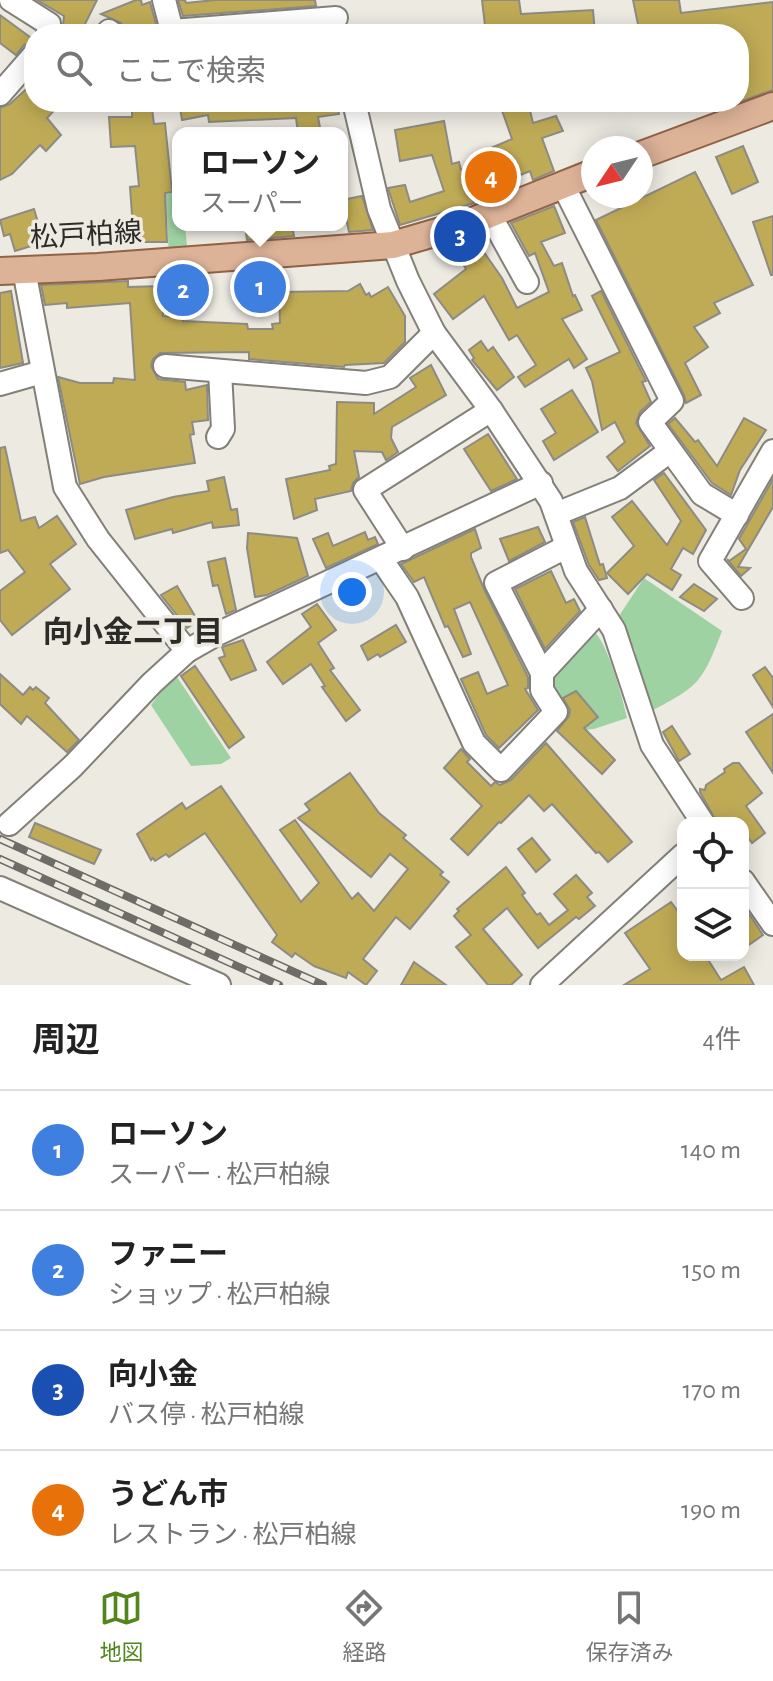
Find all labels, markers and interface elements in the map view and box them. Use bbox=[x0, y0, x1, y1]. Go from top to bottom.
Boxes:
search box bbox=[24, 24, 749, 112]
icon: search bbox=[52, 46, 96, 90]
text: ここで検索 bbox=[116, 57, 266, 87]
popup bbox=[172, 127, 348, 231]
north arrow bbox=[581, 136, 653, 208]
pin: 4 bbox=[465, 147, 517, 207]
text: ローソン bbox=[200, 149, 320, 179]
text: スーパー bbox=[200, 191, 304, 217]
pin: 3 bbox=[434, 206, 486, 266]
street label: 松戸柏線 bbox=[29, 217, 143, 253]
pin: 1 bbox=[234, 257, 286, 317]
pin: 2 bbox=[157, 260, 209, 320]
your location bbox=[332, 572, 372, 612]
district label: 向小金二丁目 bbox=[43, 616, 223, 648]
map controls bbox=[677, 817, 749, 961]
button: locate bbox=[677, 817, 749, 889]
button: layers bbox=[677, 889, 749, 961]
text: 周辺 bbox=[32, 1024, 100, 1058]
text: 4件 bbox=[702, 1027, 741, 1053]
text: ローソン bbox=[108, 1120, 228, 1150]
text: 1 bbox=[53, 1137, 63, 1163]
text: 140 m bbox=[681, 1137, 741, 1163]
text: スーパー · 松戸柏線 bbox=[108, 1162, 330, 1188]
text: ファニー bbox=[108, 1240, 228, 1270]
text: 2 bbox=[52, 1257, 64, 1283]
text: 150 m bbox=[682, 1257, 741, 1283]
text: ショップ · 松戸柏線 bbox=[108, 1282, 331, 1308]
text: 向小金 bbox=[108, 1360, 198, 1390]
text: 3 bbox=[52, 1377, 64, 1403]
text: 170 m bbox=[682, 1377, 741, 1403]
text: バス停 · 松戸柏線 bbox=[108, 1402, 305, 1428]
text: うどん市 bbox=[108, 1480, 228, 1510]
text: 4 bbox=[51, 1497, 65, 1523]
text: 190 m bbox=[681, 1497, 741, 1523]
text: レストラン · 松戸柏線 bbox=[108, 1522, 357, 1548]
tab: 地図 bbox=[99, 1586, 144, 1666]
tab: 経路 bbox=[342, 1586, 387, 1666]
tab: 保存済み bbox=[585, 1586, 674, 1666]

